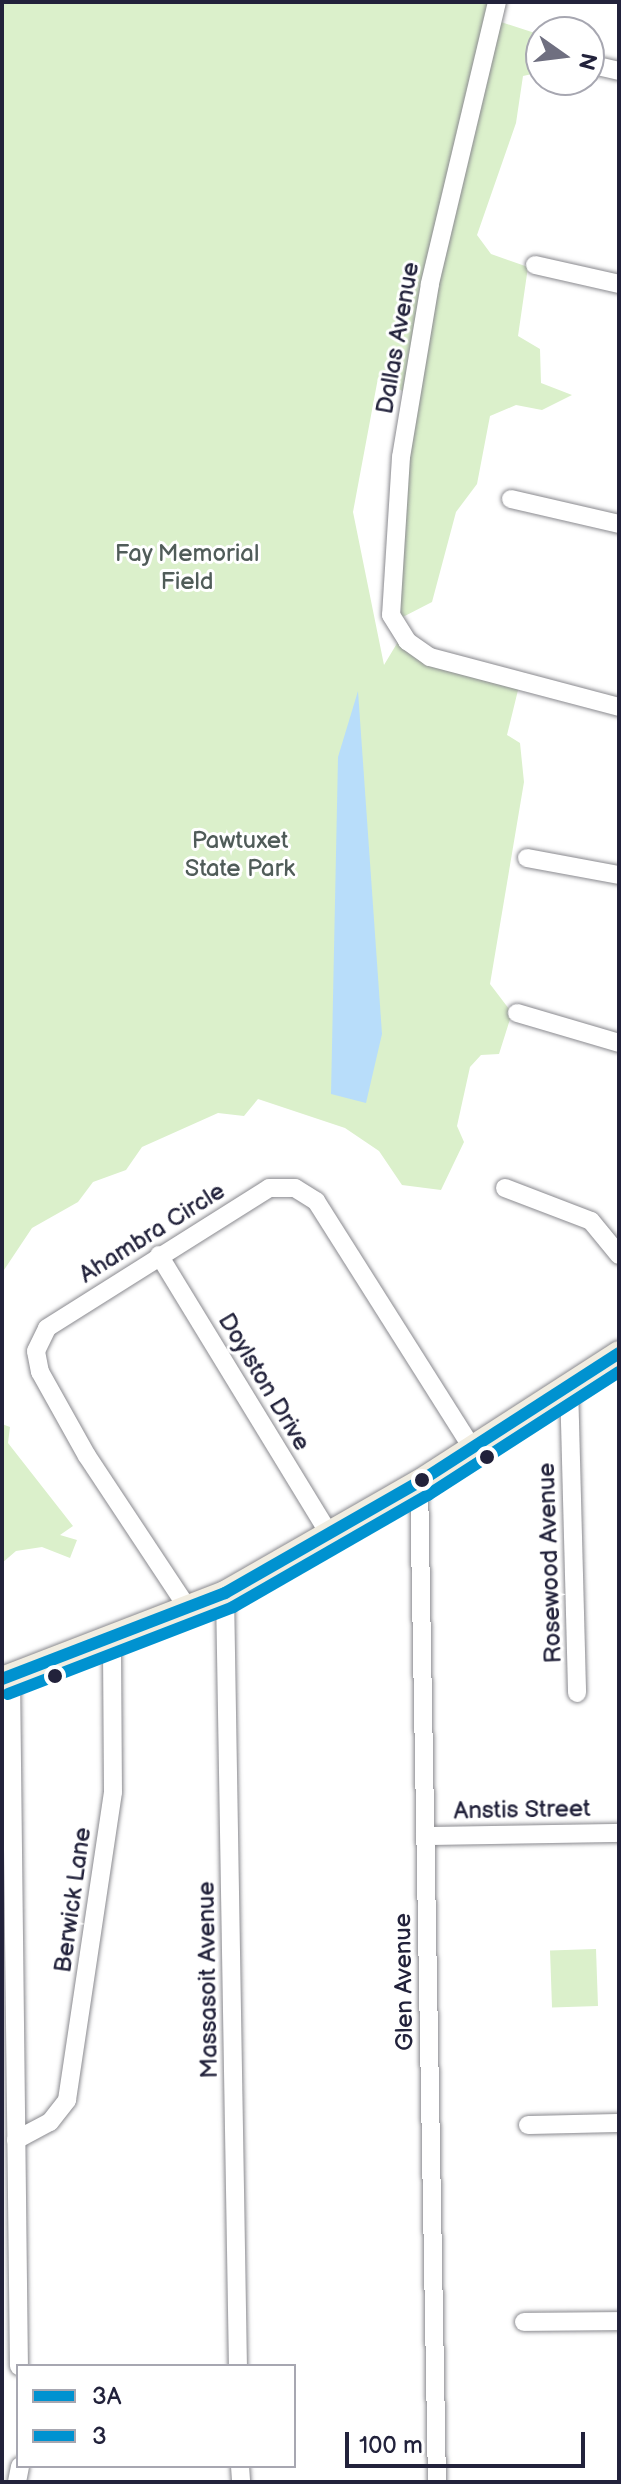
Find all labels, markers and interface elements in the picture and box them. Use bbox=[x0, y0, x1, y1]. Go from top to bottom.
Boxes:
north arrow bbox=[525, 16, 605, 96]
text: N bbox=[572, 50, 602, 73]
street label: Dallas Avenue bbox=[370, 260, 426, 416]
park label: Fay Memorial Field bbox=[114, 540, 260, 596]
park label: Pawtuxet State Park bbox=[185, 827, 295, 883]
street label: Ahambra Circle bbox=[74, 1177, 230, 1289]
street label: Doylston Drive bbox=[212, 1308, 316, 1456]
unlabelled marker bbox=[479, 1449, 495, 1465]
street label: Rosewood Avenue bbox=[532, 1462, 568, 1664]
unlabelled marker bbox=[414, 1472, 430, 1488]
unlabelled marker bbox=[47, 1668, 63, 1684]
street label: Anstis Street bbox=[453, 1794, 591, 1826]
street label: Berwick Lane bbox=[49, 1825, 97, 1975]
street label: Massasoit Avenue bbox=[192, 1881, 224, 2079]
street label: Glen Avenue bbox=[388, 1913, 420, 2051]
legend bbox=[16, 2364, 296, 2468]
text: 3A bbox=[92, 2382, 121, 2411]
scale bar bbox=[349, 2416, 589, 2466]
text: 3 bbox=[92, 2422, 107, 2451]
text: 100 m bbox=[359, 2431, 423, 2460]

